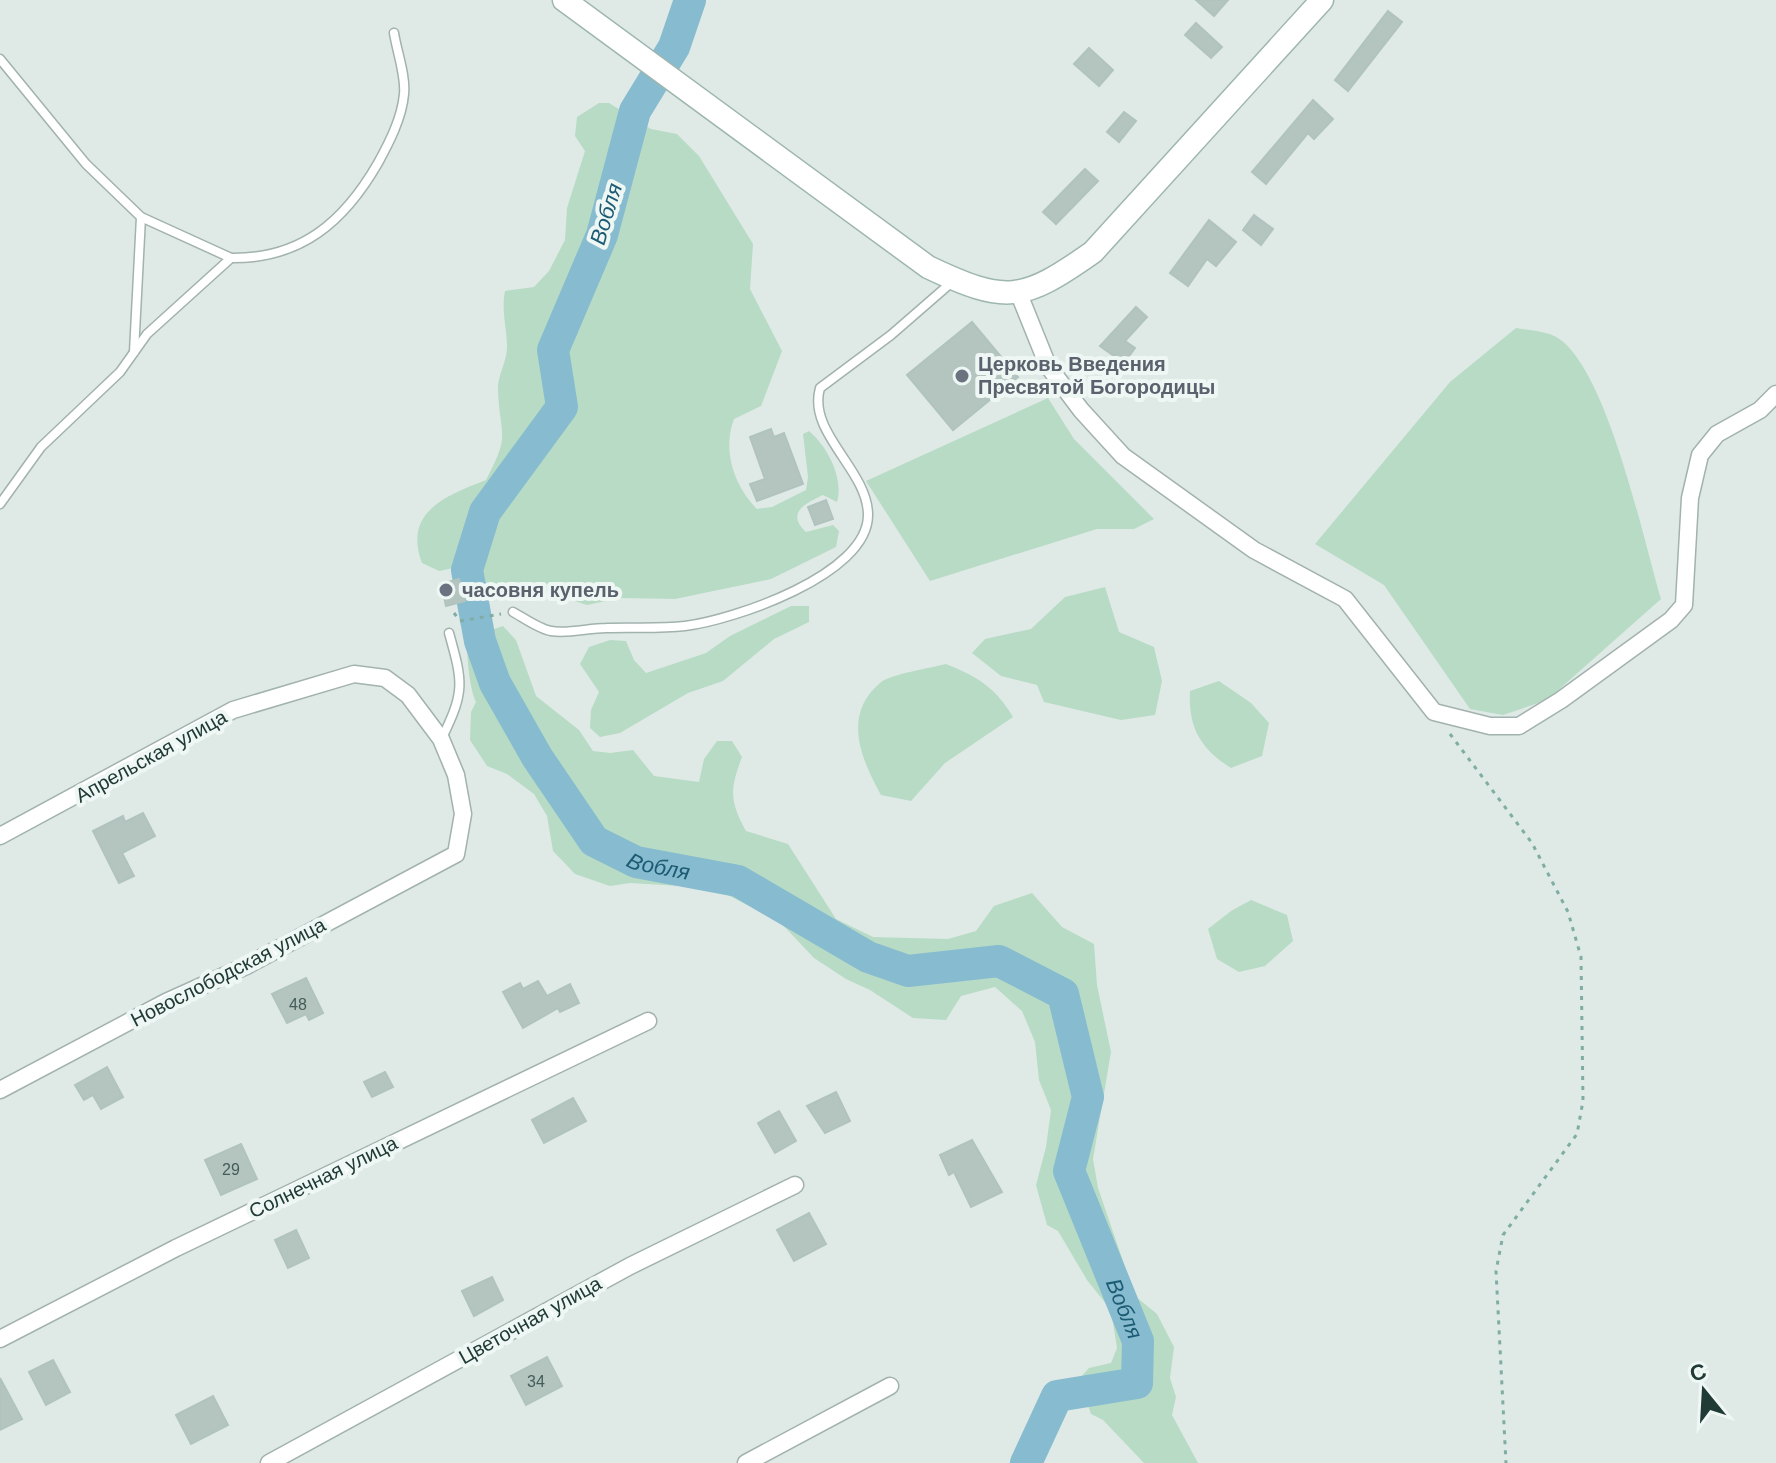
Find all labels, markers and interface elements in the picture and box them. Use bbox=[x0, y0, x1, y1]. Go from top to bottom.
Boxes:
water label: Вобля bbox=[585, 180, 627, 248]
place label: Церковь Введения Пресвятой Богородицы bbox=[978, 353, 1215, 398]
marker: Церковь Введения Пресвятой Богородицы bbox=[953, 367, 971, 385]
place label: часовня купель bbox=[462, 579, 619, 601]
marker: часовня купель bbox=[437, 581, 455, 599]
street label: Апрельская улица bbox=[72, 705, 231, 807]
water label: Вобля bbox=[623, 847, 692, 884]
street label: Новослободская улица bbox=[127, 913, 330, 1031]
house number: 48 bbox=[289, 996, 307, 1013]
street label: Солнечная улица bbox=[245, 1131, 402, 1222]
house number: 29 bbox=[222, 1161, 240, 1178]
street label: Цветочная улица bbox=[455, 1271, 606, 1368]
water label: Вобля bbox=[1101, 1275, 1148, 1343]
north arrow bbox=[1664, 1351, 1744, 1431]
text: С bbox=[1687, 1358, 1709, 1387]
house number: 34 bbox=[527, 1373, 545, 1390]

